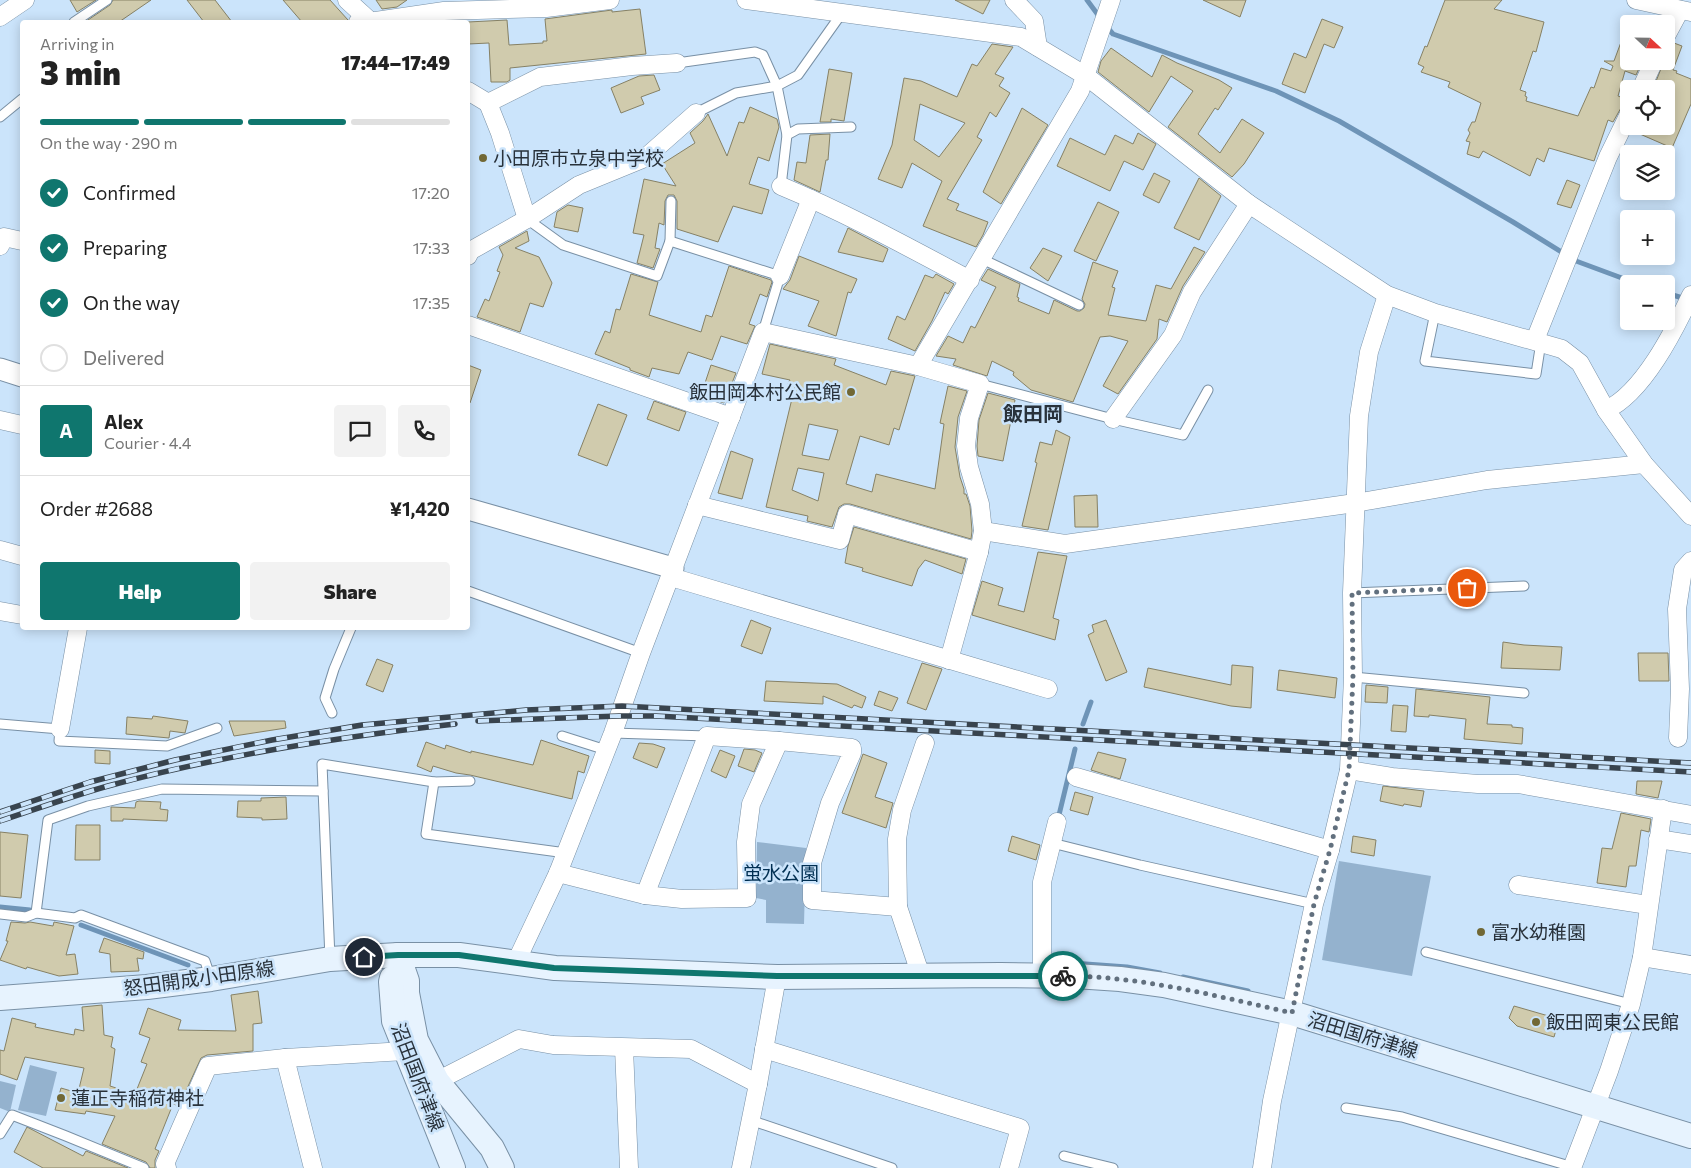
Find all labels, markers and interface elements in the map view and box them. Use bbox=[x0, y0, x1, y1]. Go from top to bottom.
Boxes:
north arrow bbox=[1620, 15, 1675, 70]
map controls bbox=[1620, 15, 1675, 330]
text: Arriving in bbox=[40, 34, 114, 53]
text: 17:44–17:49 bbox=[341, 51, 450, 74]
text: 3 min bbox=[40, 52, 121, 92]
button: locate bbox=[1620, 80, 1675, 135]
text: On the way · 290 m bbox=[40, 133, 178, 152]
button: layers bbox=[1620, 145, 1675, 200]
place label: 小田原市立泉中学校 bbox=[493, 146, 664, 169]
marker: 小田原市立泉中学校 bbox=[477, 152, 489, 164]
icon: check bbox=[40, 179, 68, 207]
text: Confirmed bbox=[83, 181, 176, 204]
text: 17:20 bbox=[412, 183, 450, 202]
button: + bbox=[1620, 210, 1675, 265]
icon: check bbox=[40, 234, 68, 262]
text: Preparing bbox=[83, 236, 167, 259]
text: 17:33 bbox=[413, 238, 450, 257]
button: − bbox=[1620, 275, 1675, 330]
icon: check bbox=[40, 289, 68, 317]
text: On the way bbox=[83, 291, 180, 314]
text: 17:35 bbox=[413, 293, 450, 312]
text: Delivered bbox=[83, 346, 164, 369]
place label: 飯田岡本村公民館 bbox=[689, 380, 841, 403]
marker: 飯田岡本村公民館 bbox=[845, 386, 857, 398]
district label: 飯田岡 bbox=[1003, 401, 1063, 425]
button: chat bbox=[334, 405, 386, 457]
button: phone bbox=[398, 405, 450, 457]
text: Alex bbox=[104, 410, 144, 433]
text: A bbox=[59, 419, 73, 442]
text: Courier · 4.4 bbox=[104, 433, 191, 452]
text: Order #2688 bbox=[40, 497, 153, 520]
text: ¥1,420 bbox=[390, 497, 450, 520]
button: Help bbox=[40, 562, 240, 620]
button: Share bbox=[250, 562, 450, 620]
pin bbox=[1446, 567, 1488, 609]
icon: bag bbox=[1453, 574, 1481, 602]
park label: 蛍水公園 bbox=[743, 861, 819, 884]
place label: 富水幼稚園 bbox=[1491, 920, 1586, 943]
marker: 富水幼稚園 bbox=[1475, 926, 1487, 938]
pin bbox=[343, 936, 385, 978]
icon: home bbox=[350, 943, 378, 971]
courier bbox=[1038, 951, 1088, 1001]
street label: 怒田開成小田原線 bbox=[122, 956, 276, 999]
icon: bike bbox=[1049, 962, 1077, 990]
street label: 沼田国府津線 bbox=[1305, 1007, 1421, 1062]
place label: 飯田岡東公民館 bbox=[1546, 1010, 1679, 1033]
marker: 飯田岡東公民館 bbox=[1530, 1016, 1542, 1028]
street label: 沼田国府津線 bbox=[387, 1019, 450, 1134]
place label: 蓮正寺稲荷神社 bbox=[71, 1086, 204, 1109]
marker: 蓮正寺稲荷神社 bbox=[55, 1092, 67, 1104]

